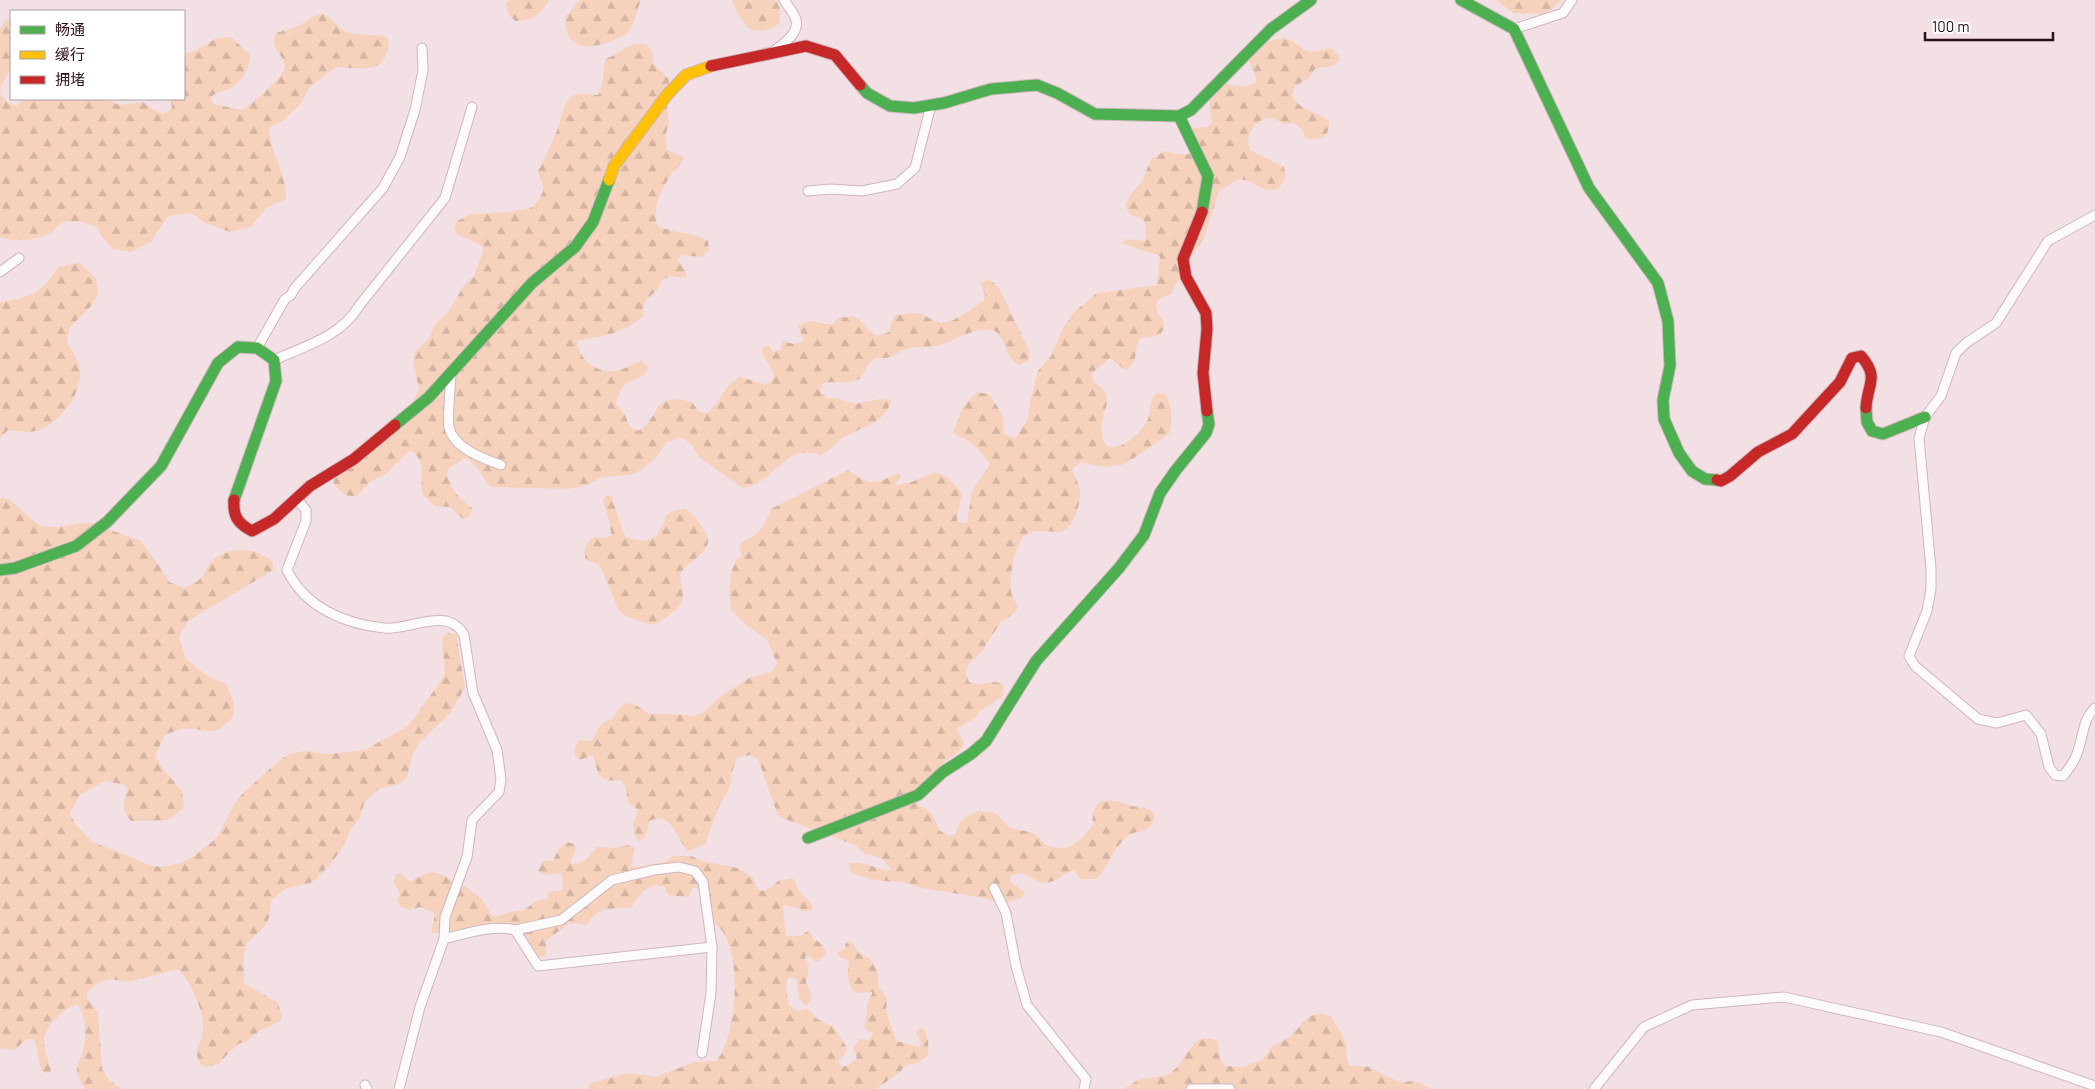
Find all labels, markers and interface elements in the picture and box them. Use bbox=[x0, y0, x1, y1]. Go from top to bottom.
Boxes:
legend bbox=[10, 10, 185, 100]
scale bar bbox=[1925, 10, 2052, 42]
text: 100 m bbox=[1932, 17, 1970, 35]
text: 畅通 bbox=[55, 20, 85, 38]
text: 缓行 bbox=[55, 45, 85, 63]
text: 拥堵 bbox=[55, 70, 85, 88]

